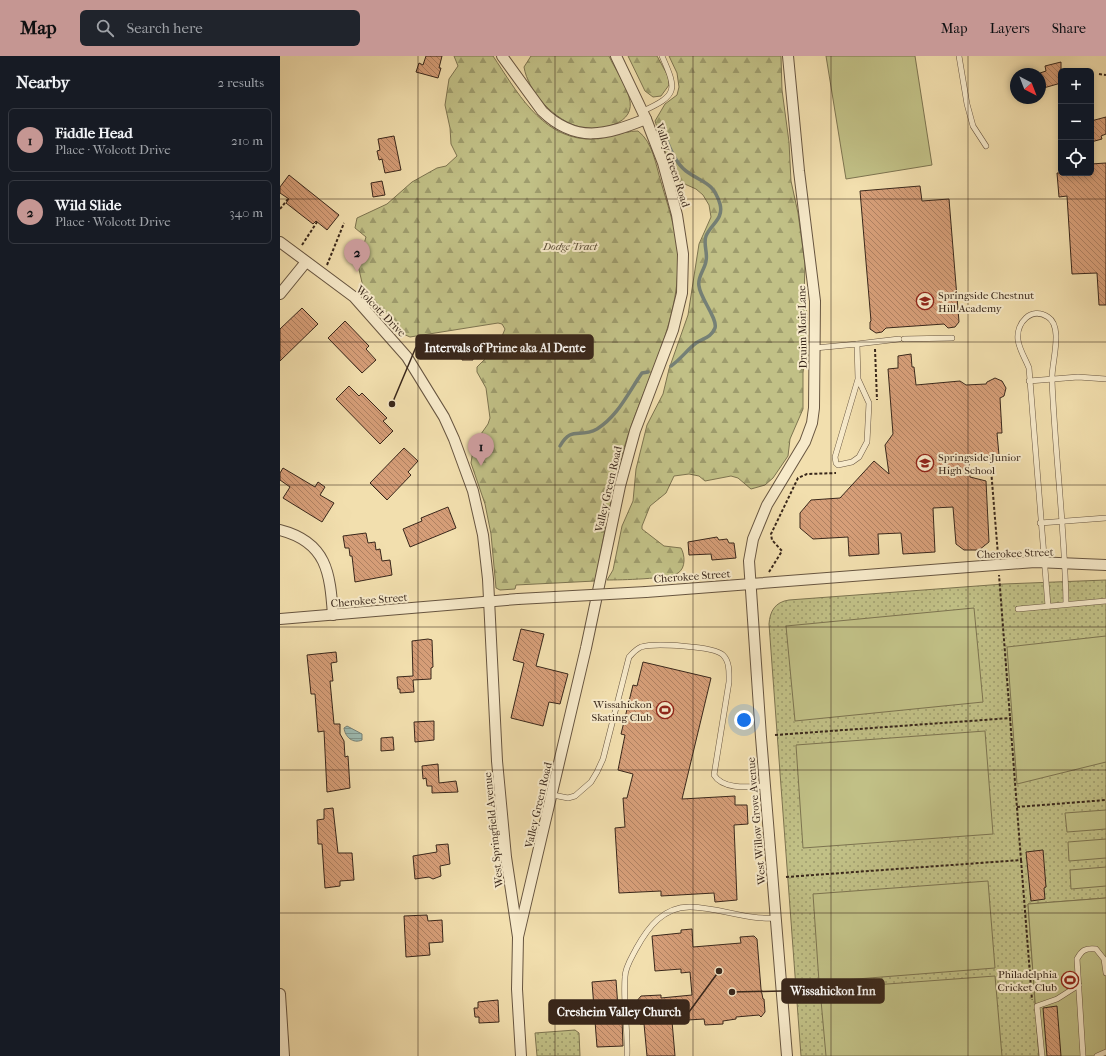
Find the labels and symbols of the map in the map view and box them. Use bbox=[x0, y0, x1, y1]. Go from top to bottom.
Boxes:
north arrow bbox=[1010, 68, 1046, 104]
street label: Valley Green Road bbox=[653, 121, 693, 210]
pin: 2 bbox=[344, 239, 370, 272]
park label: Dodge Tract bbox=[542, 240, 598, 253]
street label: Wolcott Drive bbox=[352, 282, 409, 340]
street label: Druim Moir Lane bbox=[795, 285, 810, 369]
place label: Springside Chestnut Hill Academy bbox=[938, 289, 1034, 315]
school or university icon: Springside Chestnut Hill Academy bbox=[915, 291, 935, 311]
callout: Intervals of Prime aka Al Dente bbox=[416, 335, 593, 359]
text: Intervals of Prime aka Al Dente bbox=[424, 341, 586, 355]
pin: 1 bbox=[468, 433, 494, 466]
street label: Valley Green Road bbox=[592, 444, 625, 534]
place label: Springside Junior High School bbox=[938, 451, 1021, 477]
school or university icon: Springside Junior High School bbox=[915, 453, 935, 473]
street label: Cherokee Street bbox=[976, 546, 1054, 561]
street label: Cherokee Street bbox=[653, 567, 731, 586]
street label: Cherokee Street bbox=[330, 591, 408, 610]
place label: Wissahickon Skating Club bbox=[591, 698, 653, 724]
sports icon: Wissahickon Skating Club bbox=[655, 700, 675, 720]
your location bbox=[734, 710, 754, 730]
street label: West Willow Grove Avenue bbox=[744, 756, 769, 886]
street label: Valley Green Road bbox=[522, 760, 555, 850]
street label: West Springfield Avenue bbox=[481, 771, 506, 889]
place label: Philadelphia Cricket Club bbox=[997, 968, 1058, 994]
sports icon: Philadelphia Cricket Club bbox=[1060, 970, 1080, 990]
callout: Wissahickon Inn bbox=[782, 979, 884, 1003]
text: Wissahickon Inn bbox=[789, 984, 877, 998]
callout: Cresheim Valley Church bbox=[549, 1000, 689, 1024]
text: Cresheim Valley Church bbox=[557, 1005, 681, 1020]

